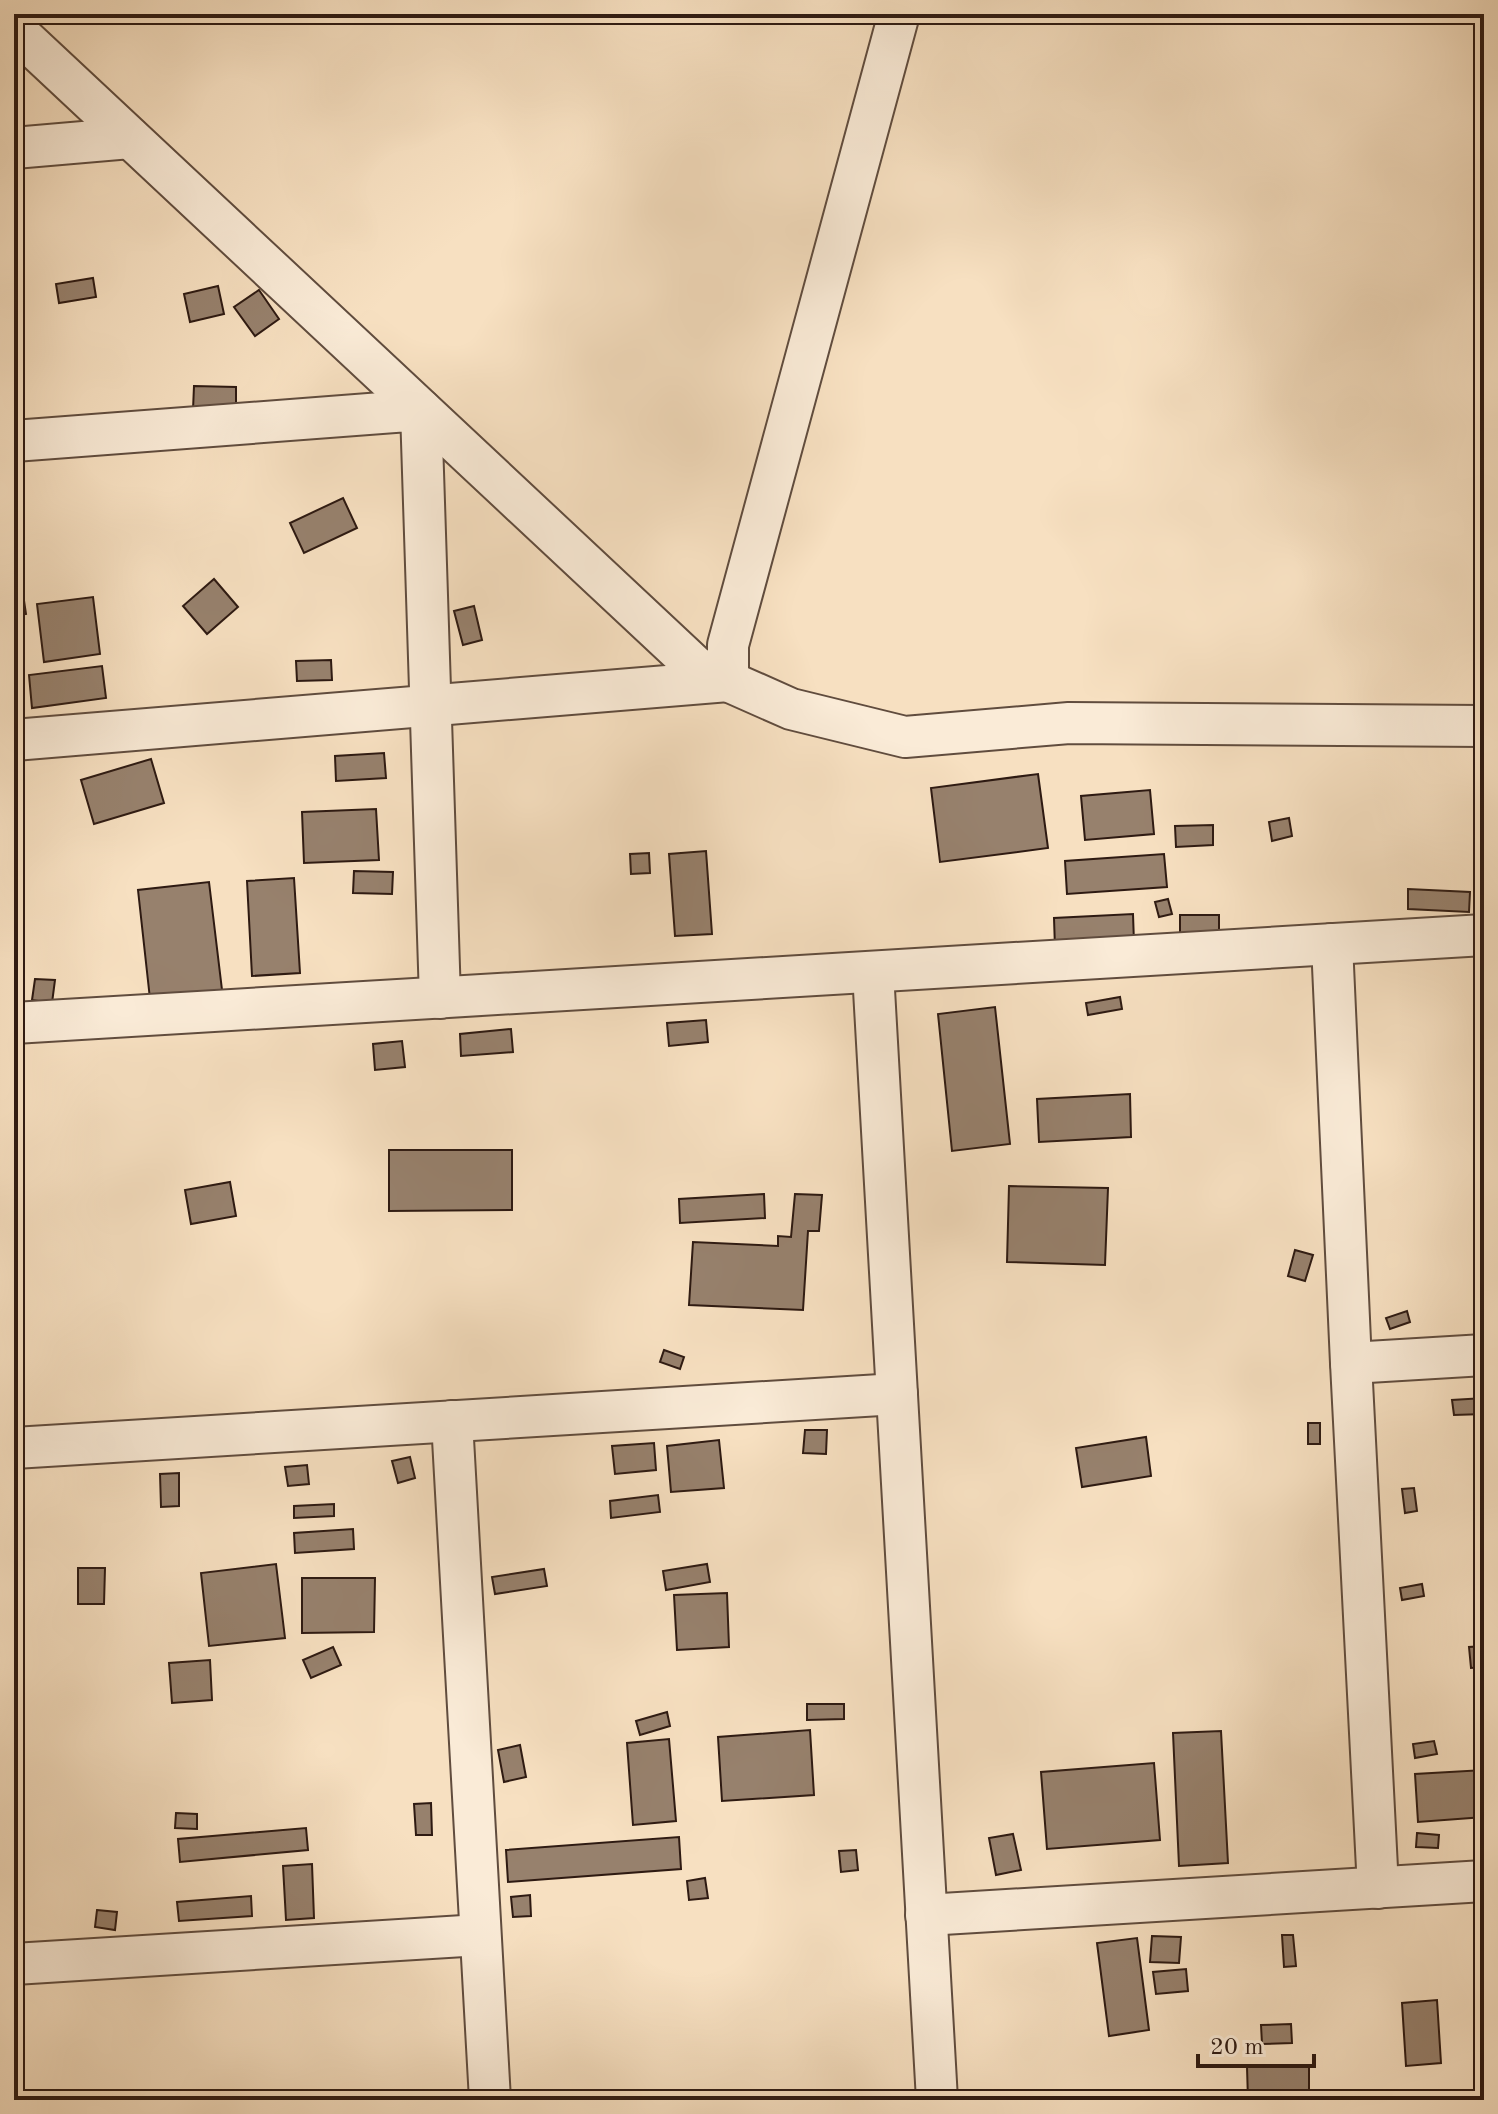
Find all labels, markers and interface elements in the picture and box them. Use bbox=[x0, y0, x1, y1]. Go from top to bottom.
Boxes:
scale bar bbox=[1198, 2018, 1314, 2068]
text: 20 m bbox=[1210, 2036, 1264, 2060]

